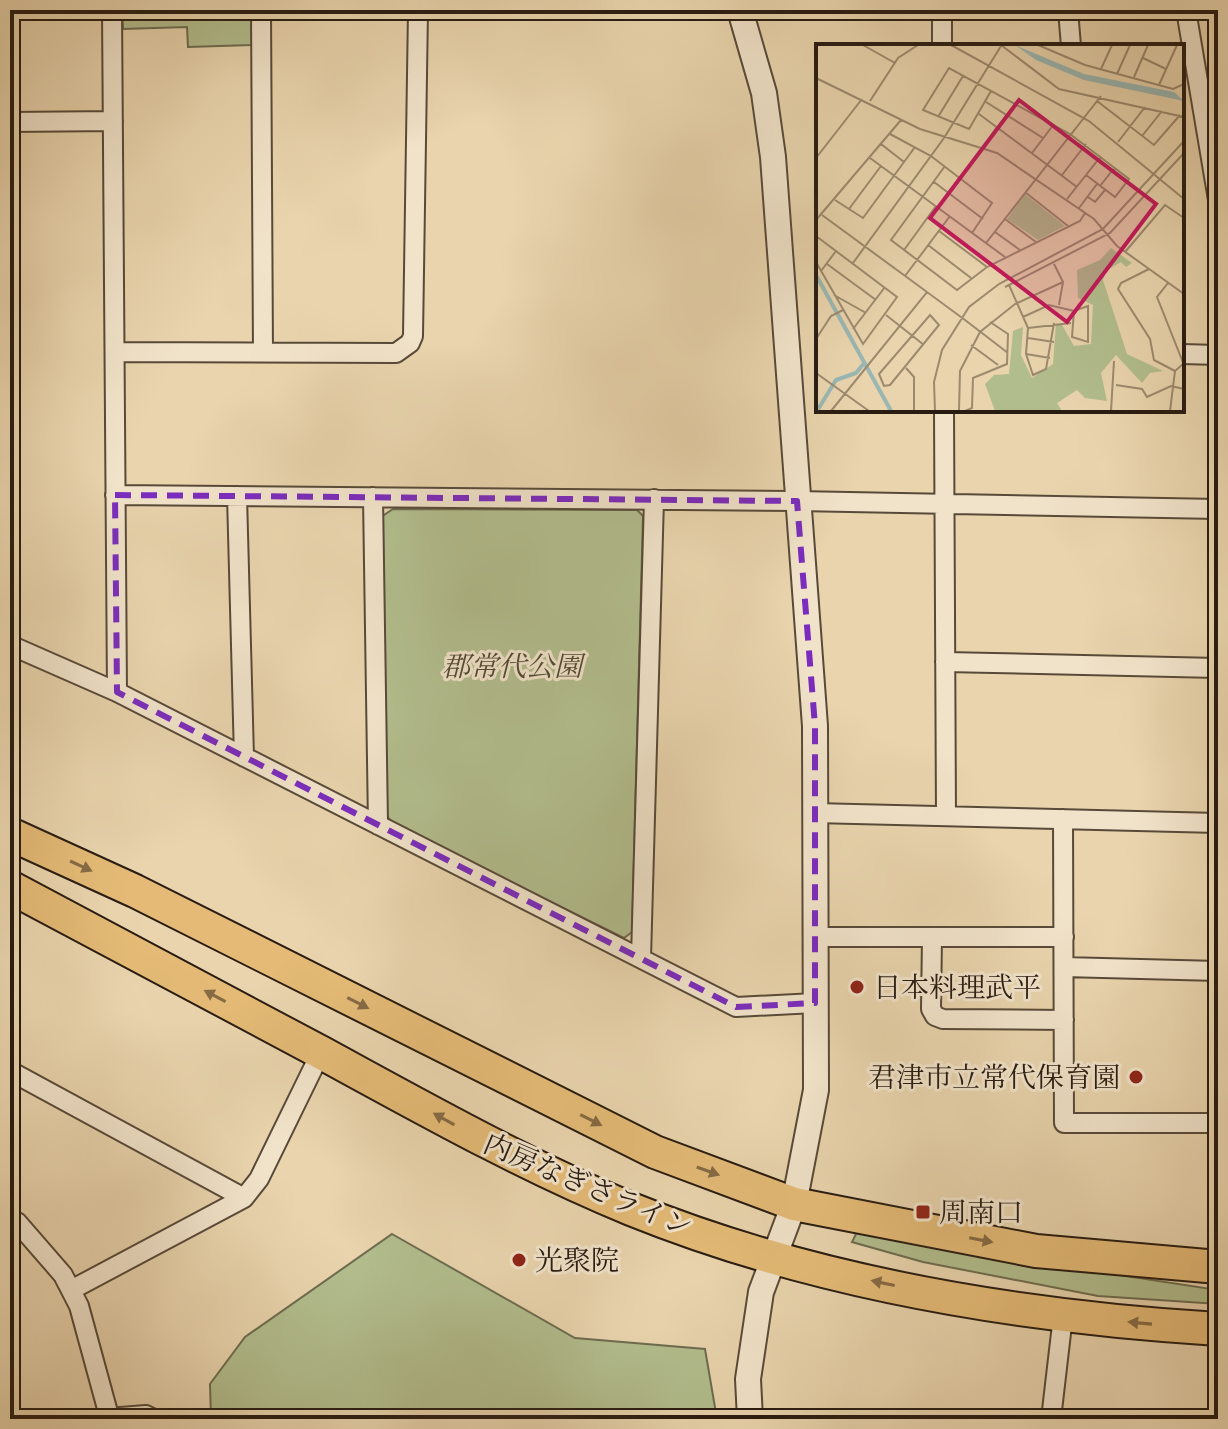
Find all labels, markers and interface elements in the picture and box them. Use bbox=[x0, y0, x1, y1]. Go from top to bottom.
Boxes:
inset map bbox=[816, 44, 1184, 412]
park label: 郡常代公園 bbox=[442, 651, 586, 686]
one-way arrow bbox=[69, 860, 93, 873]
place label: 日本料理武平 bbox=[873, 972, 1041, 1007]
marker: 日本料理武平 bbox=[848, 978, 866, 996]
one-way arrow bbox=[204, 989, 226, 1003]
one-way arrow bbox=[346, 996, 369, 1009]
place label: 君津市立常代保育園 bbox=[868, 1062, 1120, 1097]
marker: 君津市立常代保育園 bbox=[1127, 1068, 1145, 1086]
one-way arrow bbox=[432, 1113, 455, 1126]
one-way arrow bbox=[580, 1113, 603, 1127]
street label: 内房なぎさライン bbox=[477, 1128, 697, 1247]
one-way arrow bbox=[696, 1166, 720, 1178]
place label: 周南口 bbox=[939, 1197, 1023, 1232]
marker: 周南口 bbox=[914, 1203, 932, 1221]
one-way arrow bbox=[968, 1234, 993, 1247]
place label: 光聚院 bbox=[535, 1245, 619, 1280]
marker: 光聚院 bbox=[510, 1251, 528, 1269]
one-way arrow bbox=[871, 1277, 896, 1289]
one-way arrow bbox=[1127, 1316, 1152, 1329]

